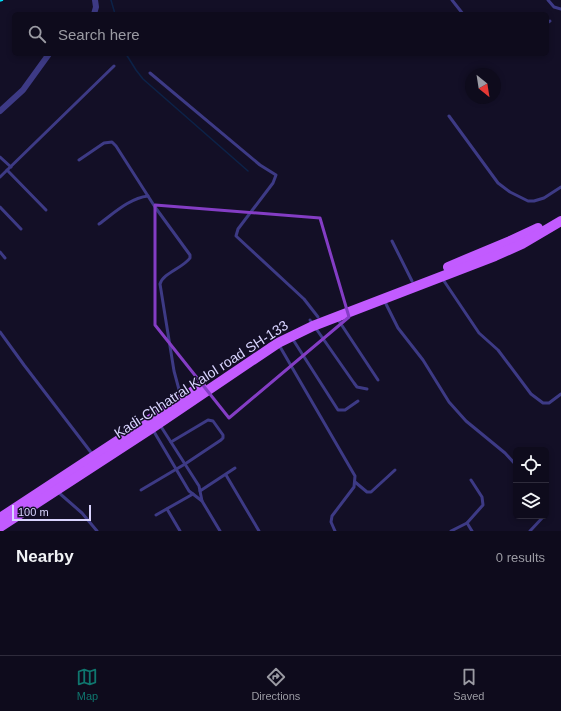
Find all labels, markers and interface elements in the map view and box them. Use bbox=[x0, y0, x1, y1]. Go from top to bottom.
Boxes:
search box bbox=[12, 12, 549, 56]
icon: search bbox=[26, 23, 48, 45]
text: Search here bbox=[58, 26, 140, 43]
north arrow bbox=[465, 68, 501, 104]
street label: Kadi-Chhatral Kalol road SH-133 bbox=[111, 317, 291, 441]
map controls bbox=[513, 447, 549, 519]
button: locate bbox=[513, 447, 549, 483]
button: layers bbox=[513, 483, 549, 519]
scale bar bbox=[12, 503, 91, 522]
text: 100 m bbox=[18, 506, 49, 518]
text: Nearby bbox=[16, 547, 74, 566]
text: 0 results bbox=[496, 550, 545, 565]
tab: Map bbox=[76, 666, 98, 702]
tab: Directions bbox=[251, 666, 300, 702]
tab: Saved bbox=[453, 666, 484, 702]

